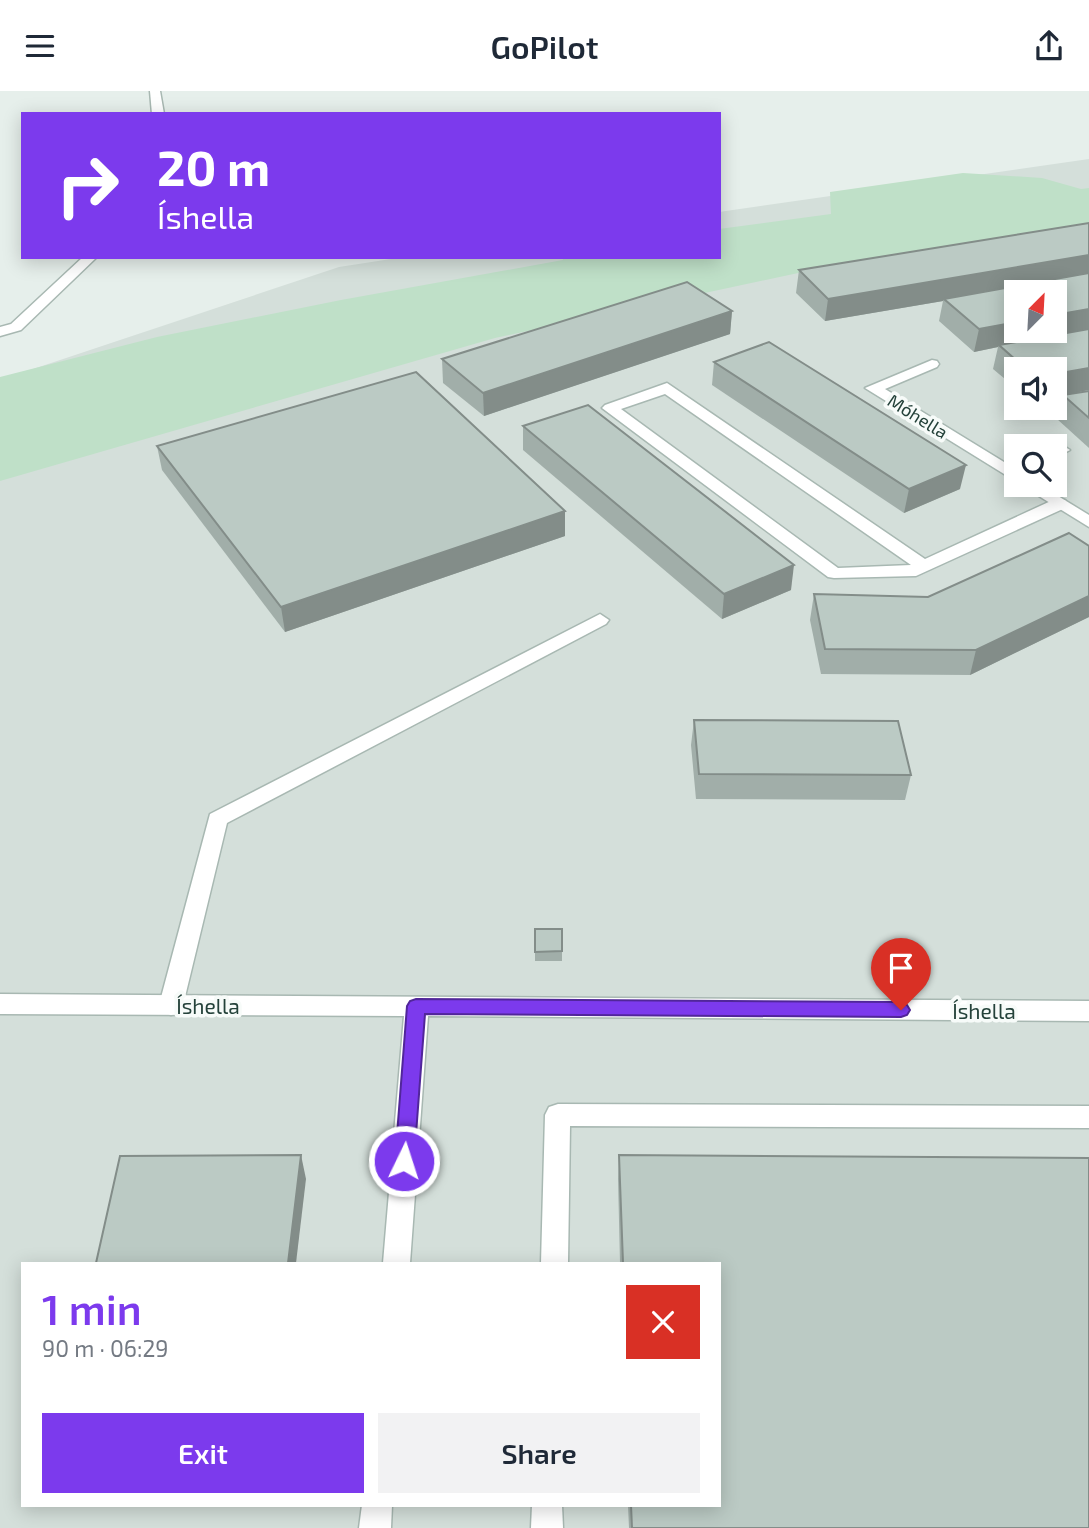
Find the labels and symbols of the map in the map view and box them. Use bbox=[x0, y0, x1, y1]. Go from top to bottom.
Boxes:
north arrow bbox=[1004, 280, 1068, 343]
street label: Móhella bbox=[884, 389, 952, 443]
pin bbox=[871, 938, 931, 1010]
street label: Íshella bbox=[176, 993, 240, 1018]
street label: Íshella bbox=[952, 998, 1016, 1023]
position arrow bbox=[367, 1124, 441, 1198]

